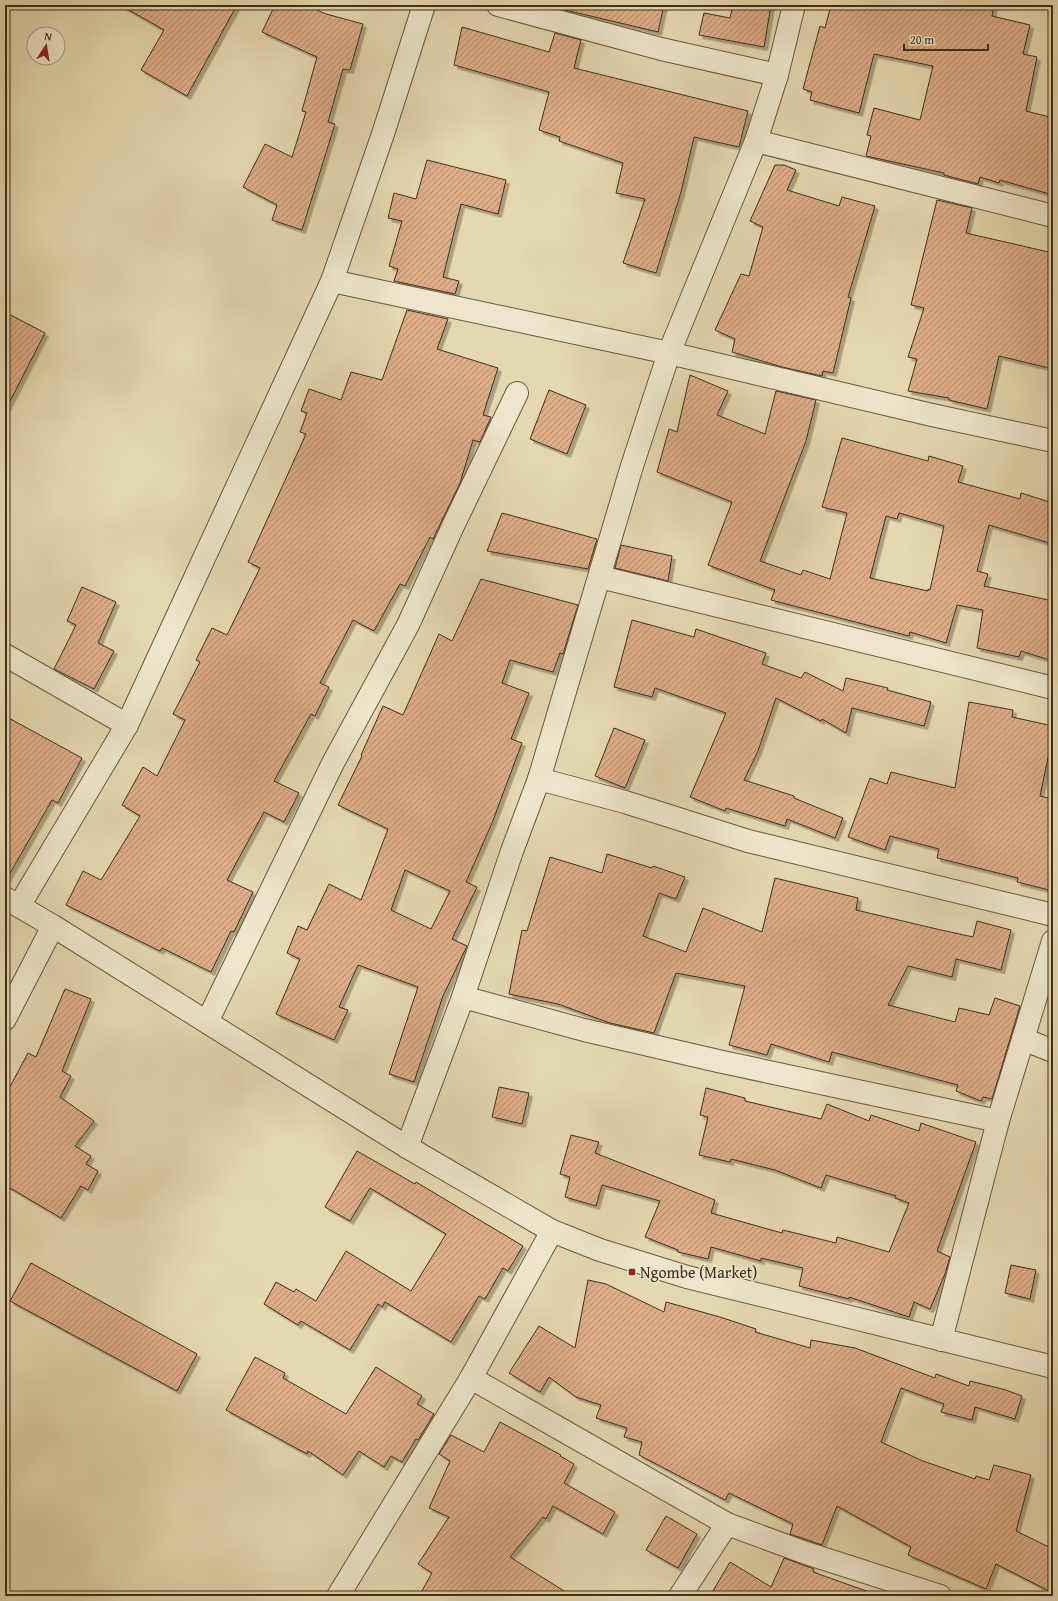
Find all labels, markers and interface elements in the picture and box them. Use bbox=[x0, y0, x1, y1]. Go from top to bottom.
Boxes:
north arrow bbox=[26, 26, 66, 66]
scale bar bbox=[904, 26, 988, 52]
text: N bbox=[43, 28, 54, 45]
text: 20 m bbox=[910, 31, 934, 48]
place label: Ngombe (Market) bbox=[640, 1260, 758, 1284]
marker: Ngombe (Market) bbox=[627, 1267, 637, 1277]

